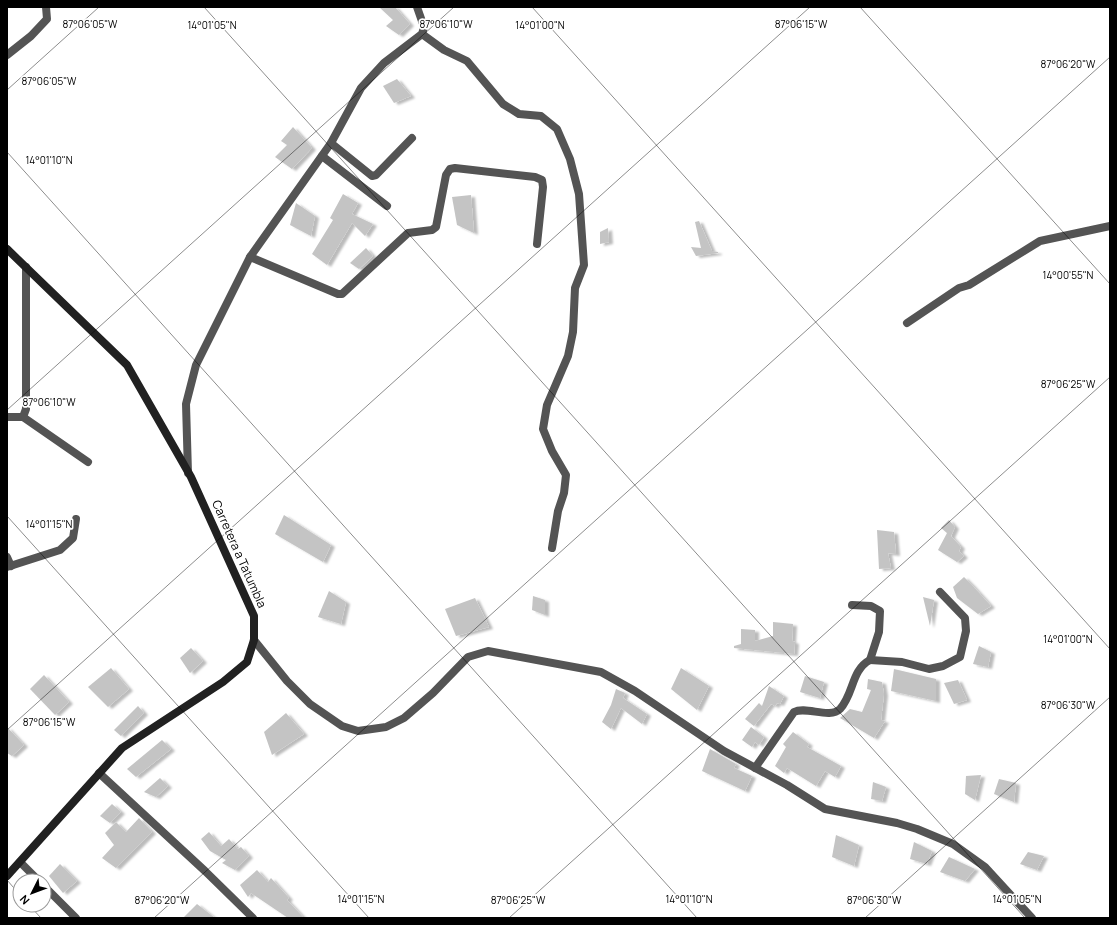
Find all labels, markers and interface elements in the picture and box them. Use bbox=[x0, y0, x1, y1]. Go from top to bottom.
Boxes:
text: 87°06'05"W bbox=[63, 17, 118, 31]
text: 87°06'10"W bbox=[419, 17, 473, 31]
text: 87°06'15"W bbox=[775, 17, 828, 31]
text: 14°01'05"N bbox=[187, 18, 237, 32]
text: 14°01'00"N bbox=[515, 18, 565, 32]
text: 87°06'20"W bbox=[1041, 57, 1096, 71]
text: 87°06'05"W bbox=[22, 74, 77, 88]
text: 14°01'10"N bbox=[25, 153, 73, 167]
text: 14°00'55"N bbox=[1043, 268, 1094, 282]
text: 87°06'25"W bbox=[1041, 377, 1096, 391]
text: 87°06'10"W bbox=[22, 395, 76, 409]
street label: Carretera a Tatumbla bbox=[208, 497, 271, 610]
text: 14°01'15"N bbox=[26, 517, 73, 531]
text: 14°01'00"N bbox=[1043, 632, 1093, 646]
text: 87°06'30"W bbox=[1041, 698, 1096, 712]
text: 87°06'15"W bbox=[23, 715, 76, 729]
north arrow bbox=[12, 873, 52, 913]
text: N bbox=[16, 892, 32, 908]
text: 14°01'15"N bbox=[338, 892, 385, 906]
text: 14°01'10"N bbox=[665, 892, 713, 906]
text: 14°01'05"N bbox=[992, 892, 1042, 906]
text: 87°06'20"W bbox=[135, 893, 190, 907]
text: 87°06'25"W bbox=[491, 893, 546, 907]
text: 87°06'30"W bbox=[847, 893, 902, 907]

